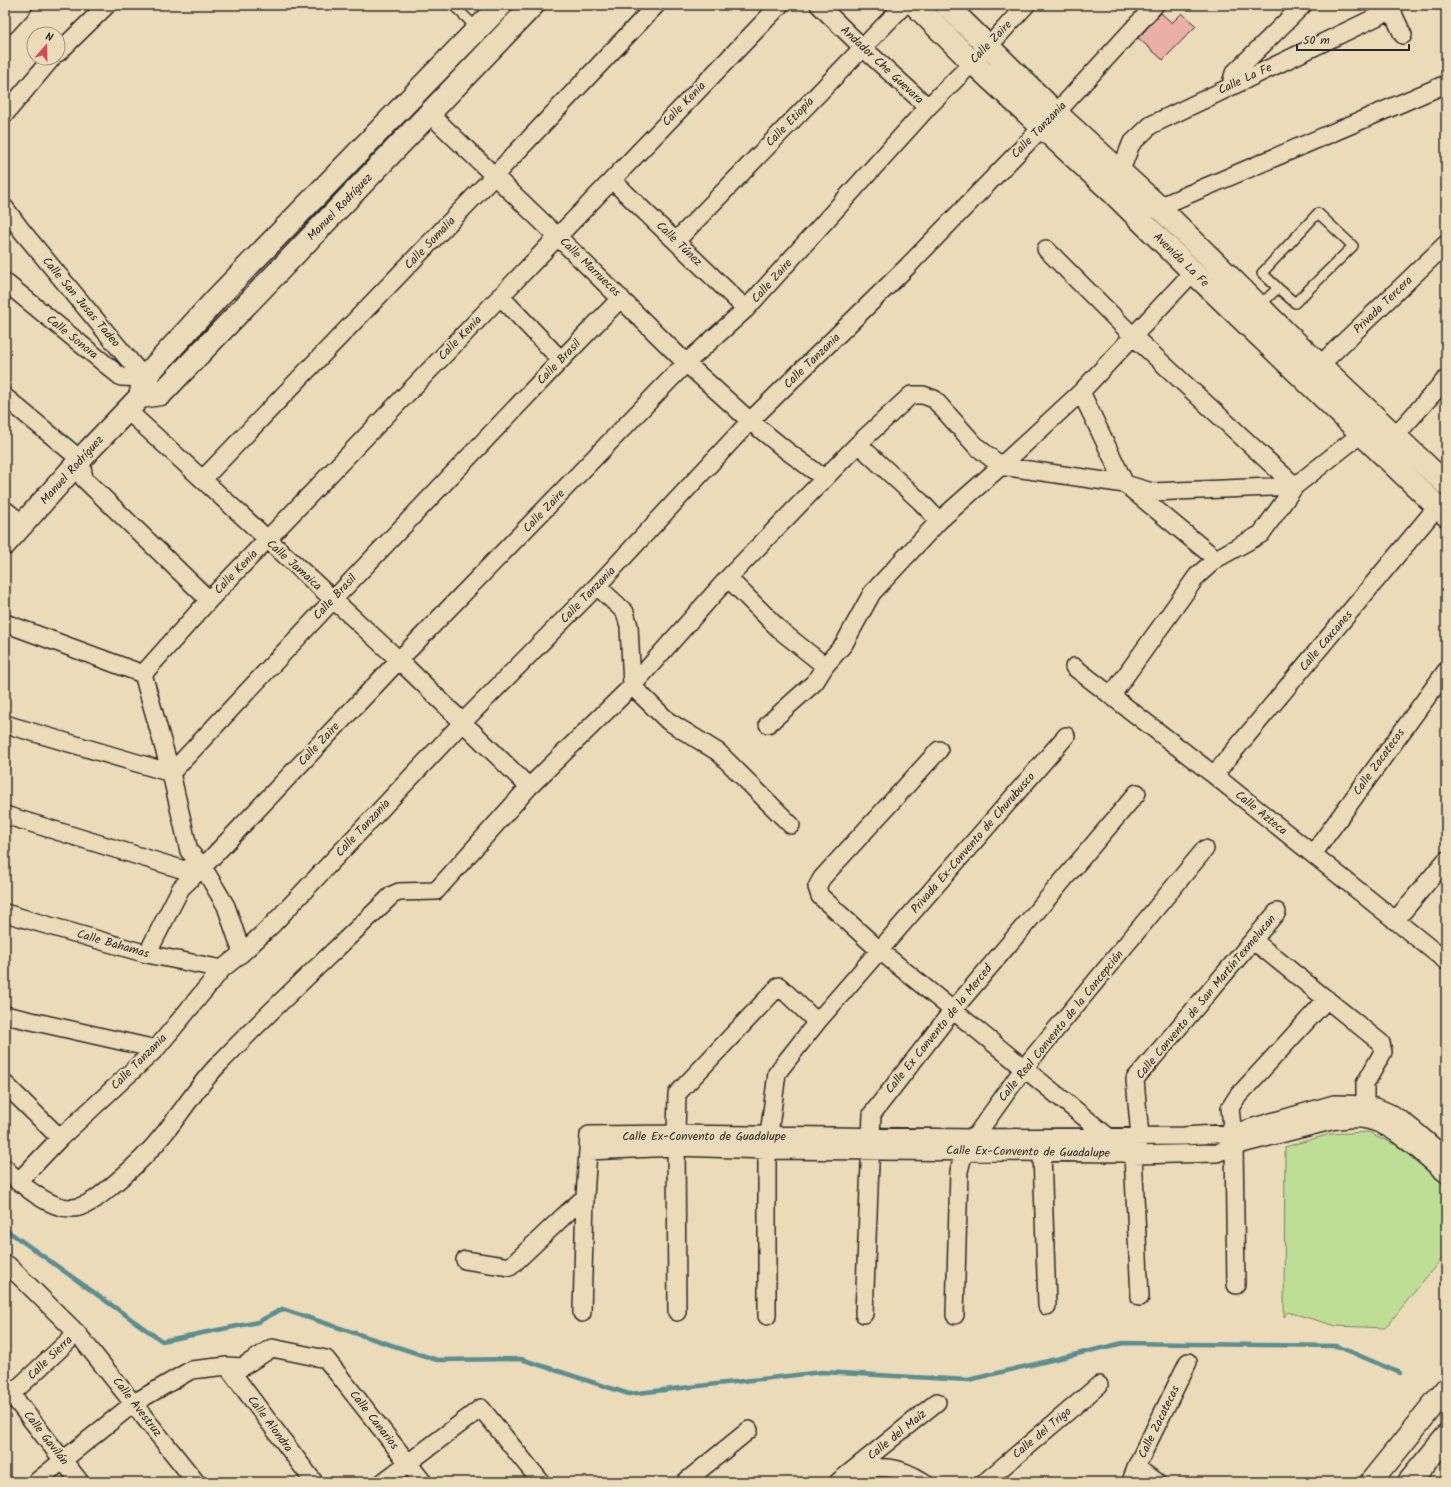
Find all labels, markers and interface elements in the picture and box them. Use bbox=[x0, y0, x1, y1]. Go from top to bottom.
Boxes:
street label: Calle Zaire bbox=[965, 15, 1017, 68]
street label: Andador Che Guevara bbox=[836, 21, 928, 109]
north arrow bbox=[26, 26, 66, 66]
scale bar bbox=[1297, 26, 1409, 52]
text: N bbox=[43, 28, 55, 47]
text: 50 m bbox=[1303, 31, 1330, 50]
street label: Calle La Fe bbox=[1215, 58, 1276, 100]
street label: Calle Kenia bbox=[658, 77, 711, 131]
street label: Calle Etiopía bbox=[761, 92, 819, 151]
street label: Calle Tanzania bbox=[1007, 97, 1071, 163]
street label: Manuel Rodríguez bbox=[303, 169, 377, 245]
street label: Calle Somalia bbox=[400, 212, 460, 274]
street label: Calle Túnez bbox=[651, 217, 707, 271]
street label: Avenida La Fe bbox=[1148, 228, 1214, 292]
street label: Calle Marruecos bbox=[555, 233, 625, 301]
street label: Calle San Jusas Tadeo bbox=[37, 253, 125, 351]
street label: Calle Zaire bbox=[747, 254, 798, 308]
street label: Privada Tercera bbox=[1349, 271, 1417, 338]
street label: Calle Sonora bbox=[42, 310, 102, 364]
street label: Calle Kenia bbox=[434, 311, 487, 365]
street label: Calle Tanzania bbox=[779, 329, 845, 393]
street label: Calle Brasil bbox=[532, 335, 586, 389]
street label: Manuel Rodríguez bbox=[36, 431, 108, 509]
street label: Calle Zaire bbox=[518, 484, 570, 537]
street label: Calle Jamaica bbox=[262, 535, 326, 595]
street label: Calle Kenia bbox=[210, 545, 263, 599]
street label: Calle Tanzania bbox=[556, 562, 620, 628]
street label: Calle Brasil bbox=[309, 570, 361, 624]
street label: Calle Caxcanes bbox=[1295, 606, 1357, 676]
street label: Calle Zaire bbox=[294, 717, 345, 770]
street label: Calle Zacatecos bbox=[1348, 725, 1410, 799]
street label: Privada Ex-Convento de Churubusco bbox=[906, 768, 1040, 918]
street label: Calle Azteca bbox=[1231, 786, 1292, 840]
street label: Calle Tanzania bbox=[331, 795, 395, 861]
street label: Calle Convento de San MartínTexmelucan bbox=[1131, 910, 1281, 1084]
street label: Calle Bahamas bbox=[75, 925, 151, 963]
street label: Calle Real Convento de la Concepción bbox=[994, 946, 1128, 1106]
street label: Calle Ex Convento de la Merced bbox=[881, 959, 998, 1098]
street label: Calle Tanzania bbox=[106, 1029, 172, 1095]
street label: Calle Ex-Convento de Guadalupe bbox=[622, 1127, 786, 1146]
street label: Calle Ex-Convento de Guadalupe bbox=[946, 1141, 1111, 1163]
street label: Calle Sierra bbox=[23, 1331, 77, 1385]
street label: Calle Avestruz bbox=[108, 1373, 166, 1441]
street label: Calle Zacatecas bbox=[1133, 1382, 1185, 1462]
street label: Calle Canarios bbox=[345, 1386, 403, 1454]
street label: Calle Alondra bbox=[242, 1392, 298, 1457]
street label: Calle del Trigo bbox=[1008, 1402, 1076, 1464]
street label: Calle del Maíz bbox=[863, 1405, 931, 1465]
street label: Calle Gavilán bbox=[19, 1407, 73, 1469]

